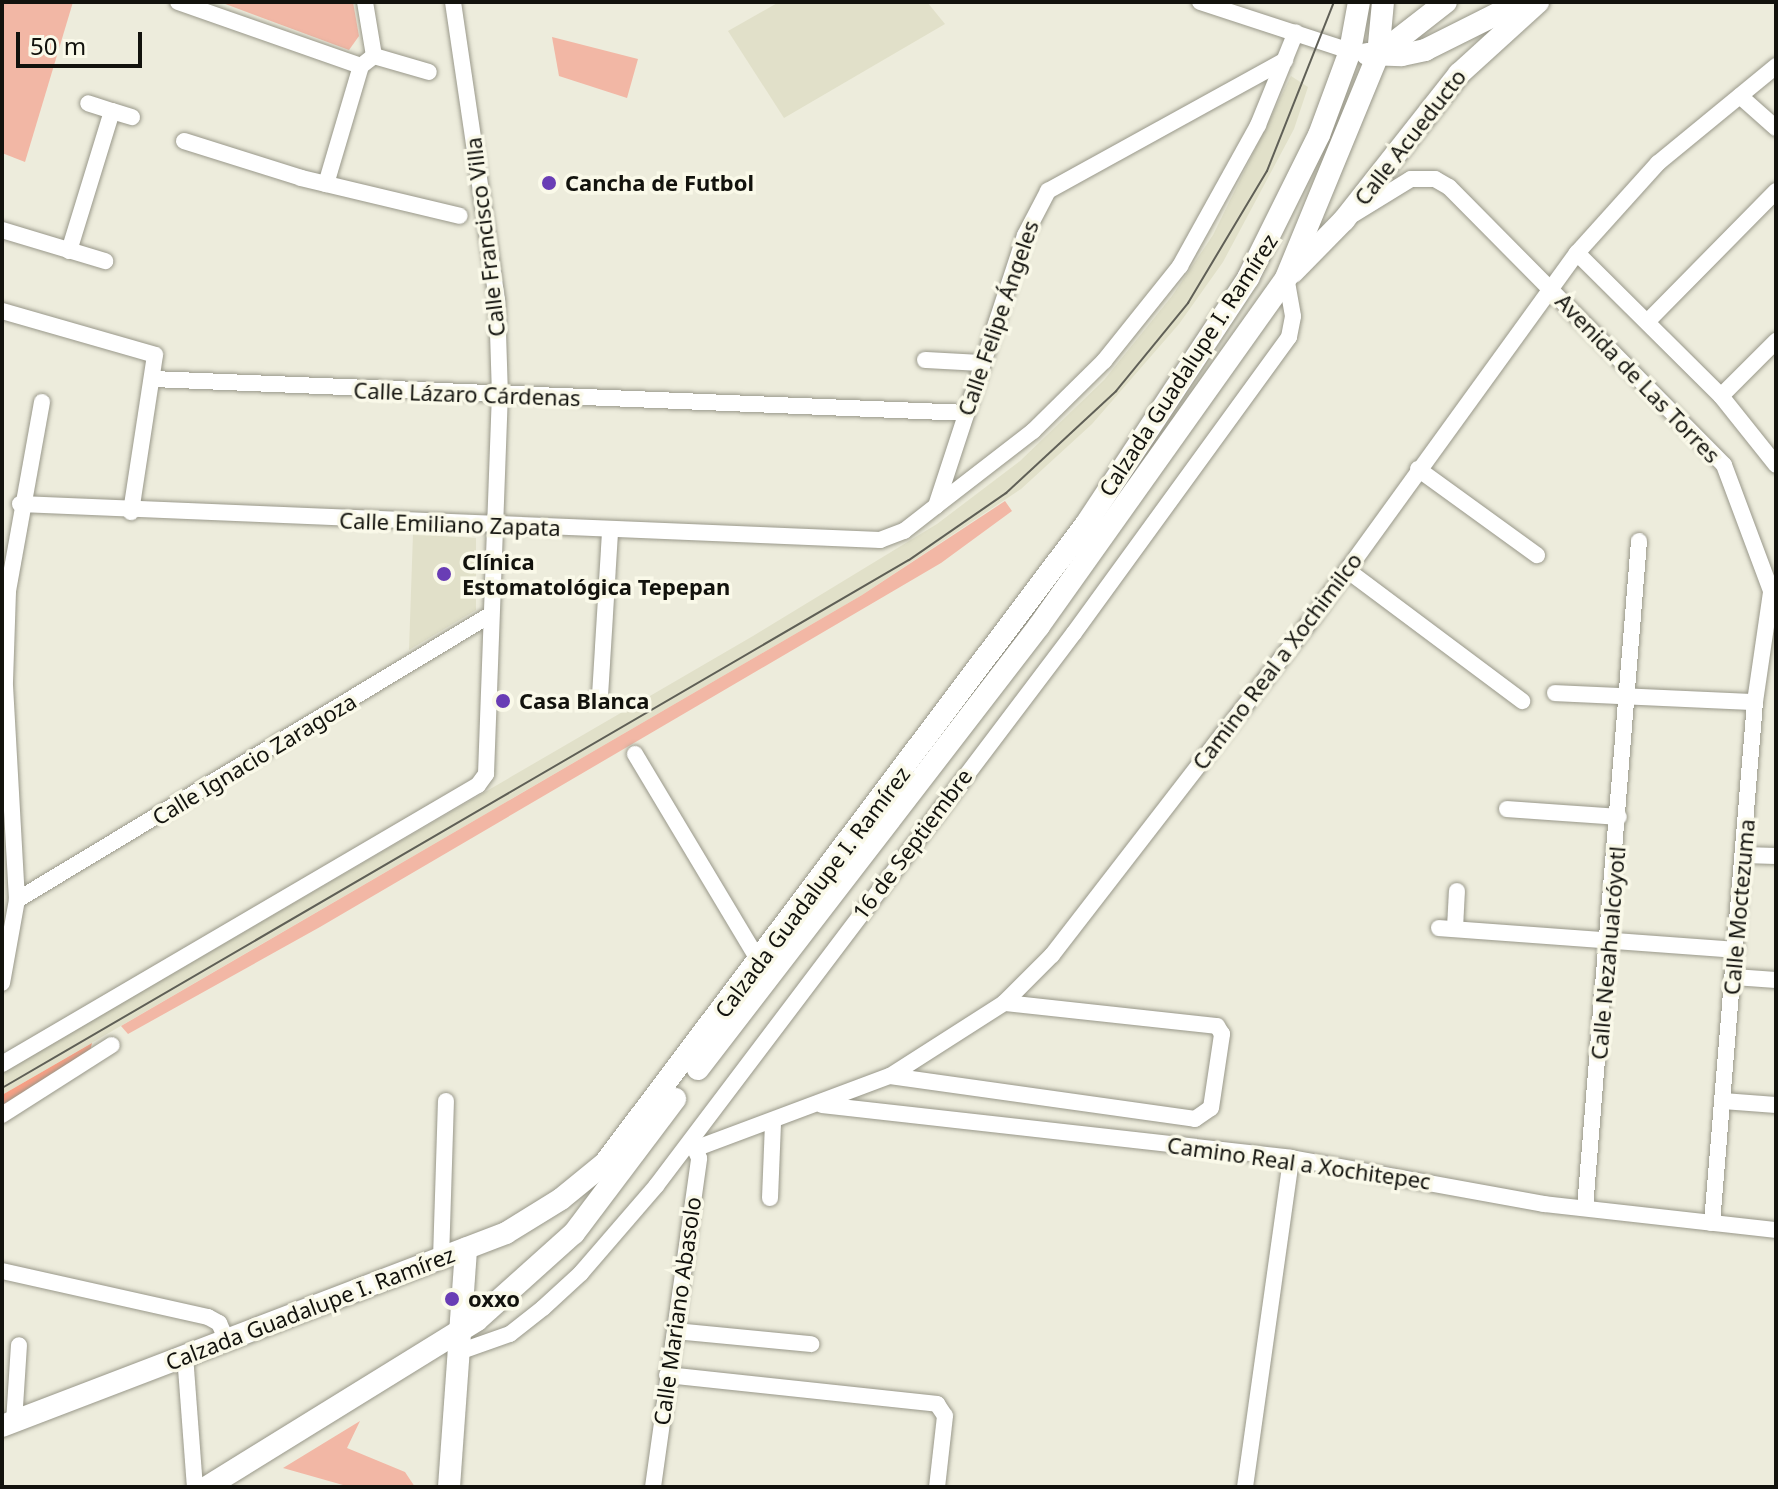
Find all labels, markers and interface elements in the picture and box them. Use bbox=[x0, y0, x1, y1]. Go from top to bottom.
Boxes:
scale bar bbox=[20, 16, 146, 66]
text: 50 m bbox=[30, 29, 86, 62]
street label: Calle Acueducto bbox=[1349, 64, 1471, 210]
street label: Calle Francisco Villa bbox=[460, 136, 510, 338]
place label: Cancha de Futbol bbox=[565, 170, 754, 196]
marker: Cancha de Futbol bbox=[540, 174, 558, 192]
street label: Calle Felipe Ángeles bbox=[952, 217, 1044, 419]
street label: Calzada Guadalupe I. Ramírez bbox=[1093, 229, 1283, 501]
street label: Avenida de Las Torres bbox=[1550, 288, 1726, 468]
street label: Calle Lázaro Cárdenas bbox=[353, 377, 581, 411]
street label: Calle Emiliano Zapata bbox=[339, 507, 561, 541]
street label: Camino Real a Xochimilco bbox=[1187, 547, 1367, 775]
place label: Clínica Estomatológica Tepepan bbox=[462, 548, 730, 600]
marker: Clínica Estomatológica Tepepan bbox=[433, 563, 455, 585]
street label: Calle Ignacio Zaragoza bbox=[147, 688, 361, 830]
place label: Casa Blanca bbox=[519, 688, 649, 714]
marker: Casa Blanca bbox=[494, 692, 512, 710]
street label: Calzada Guadalupe I. Ramírez bbox=[709, 761, 915, 1023]
street label: 16 de Septiembre bbox=[847, 763, 977, 925]
street label: Calle Moctezuma bbox=[1718, 818, 1760, 996]
street label: Calle Nezahualcóyotl bbox=[1586, 845, 1630, 1061]
street label: Camino Real a Xochitepec bbox=[1166, 1131, 1432, 1195]
street label: Calle Mariano Abasolo bbox=[648, 1195, 706, 1427]
street label: Calzada Guadalupe I. Ramírez bbox=[162, 1241, 458, 1375]
place label: oxxo bbox=[468, 1286, 520, 1312]
marker: oxxo bbox=[443, 1290, 461, 1308]

